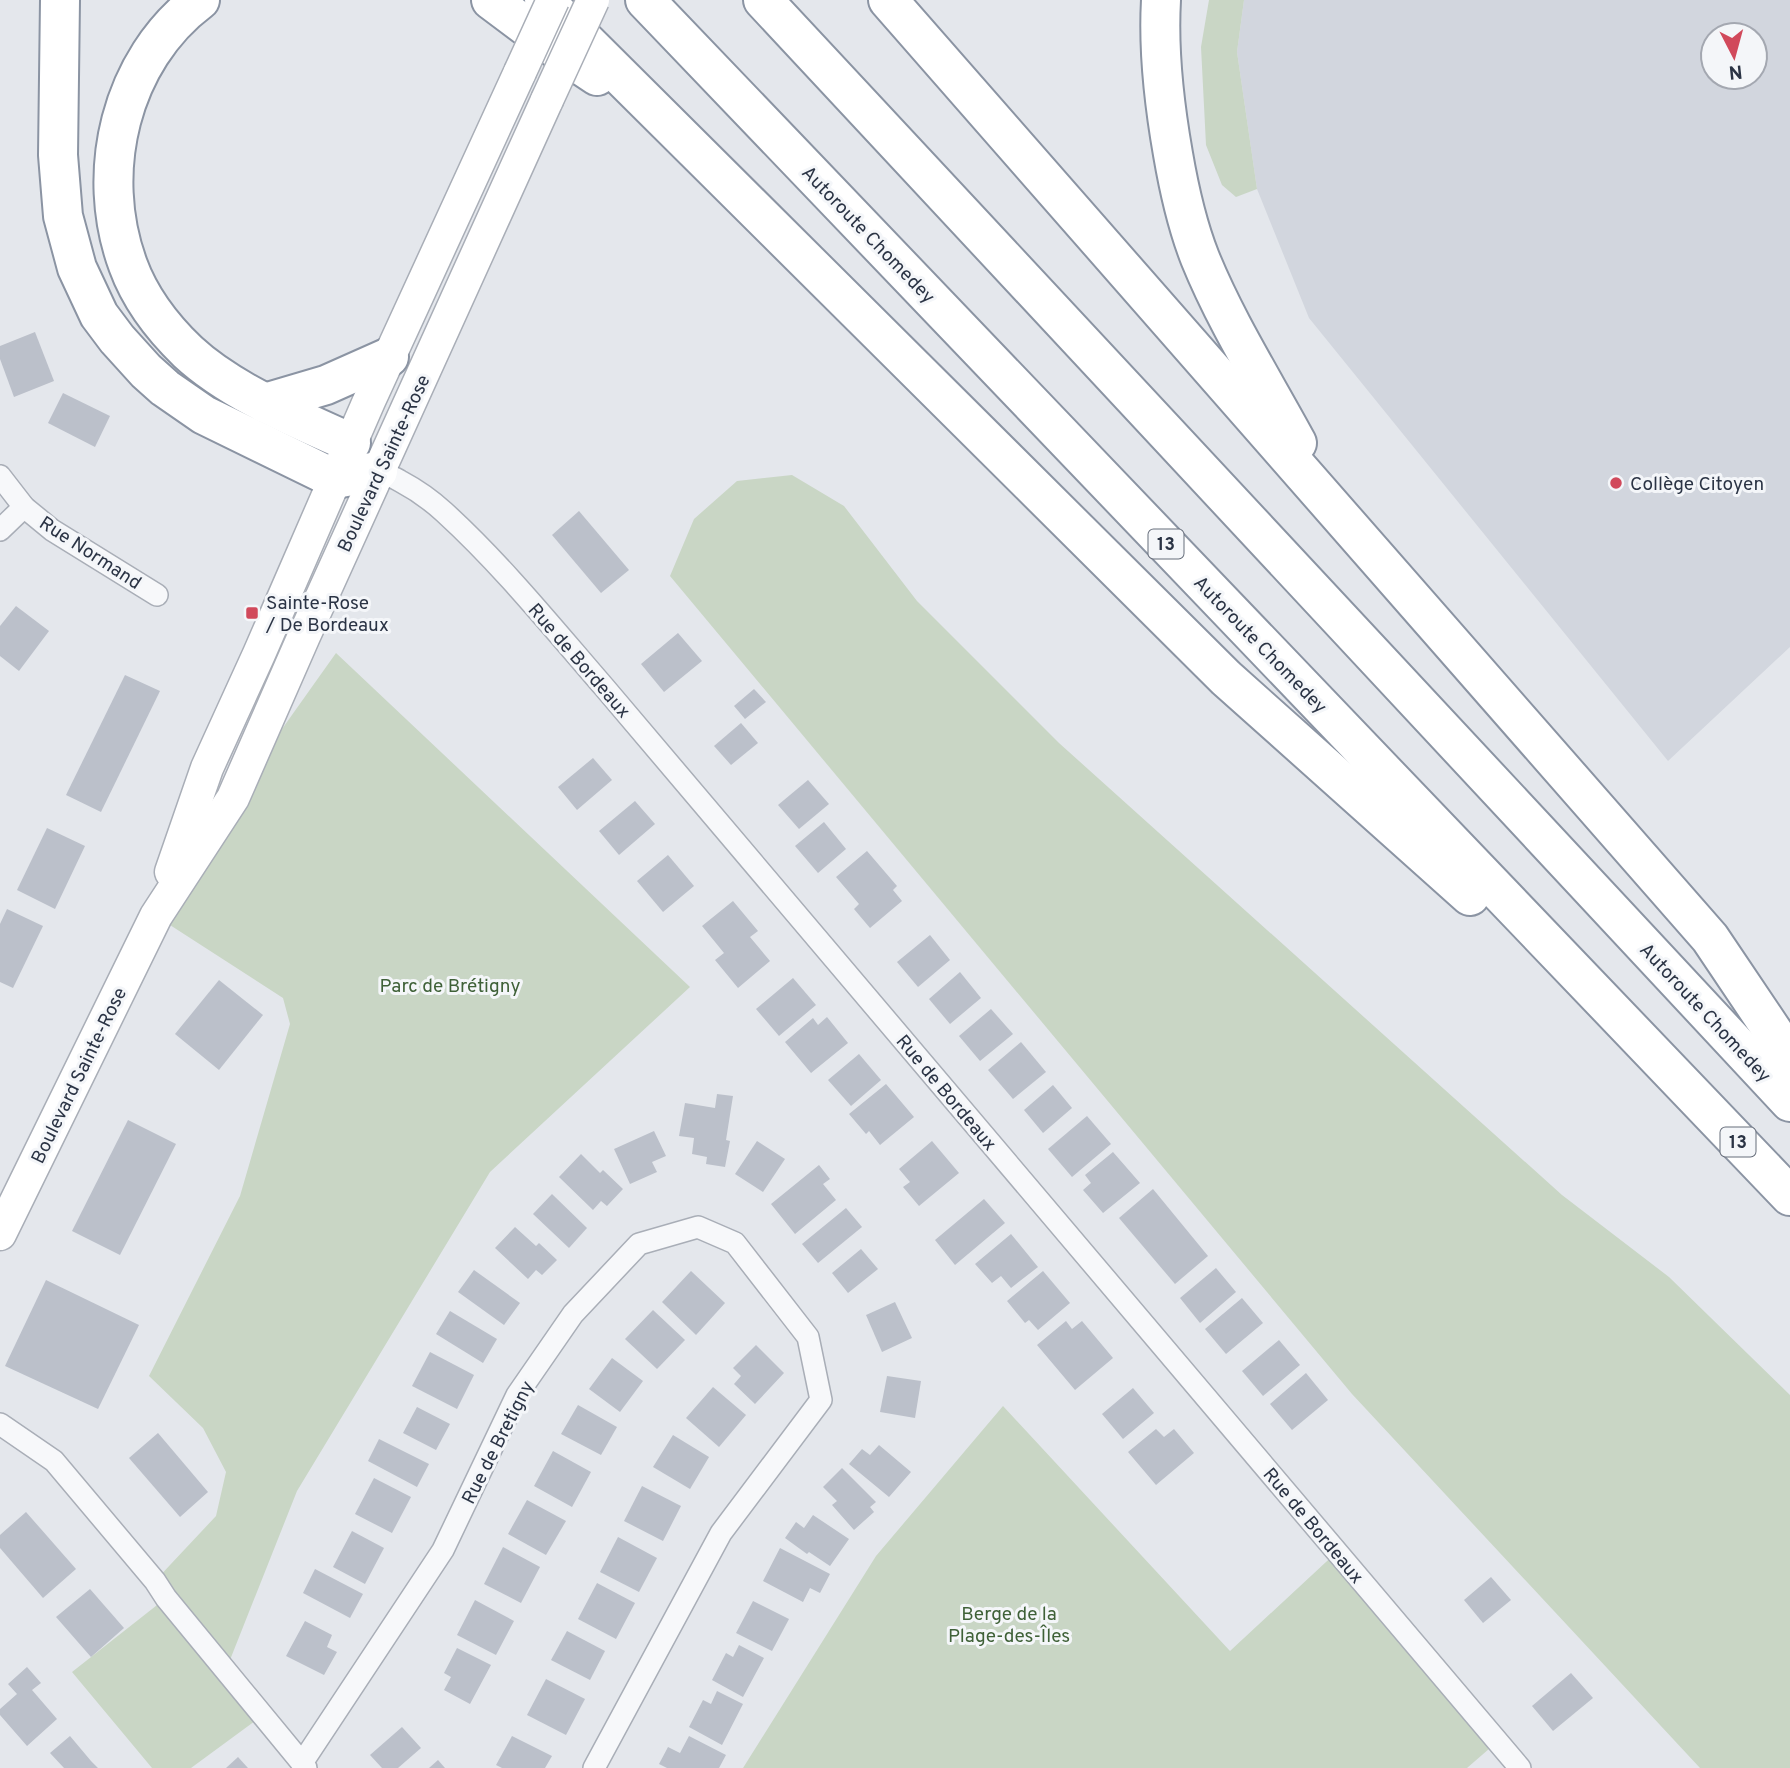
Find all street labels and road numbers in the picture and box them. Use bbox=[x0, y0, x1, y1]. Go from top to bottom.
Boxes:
street label: Autoroute Chomedey bbox=[796, 162, 939, 309]
street label: Boulevard Sainte-Rose bbox=[333, 371, 437, 557]
street label: Rue Normand bbox=[34, 512, 146, 596]
road number: 13 bbox=[1148, 530, 1184, 558]
street label: Autoroute Chomedey bbox=[1188, 572, 1331, 719]
street label: Rue de Bordeaux bbox=[522, 599, 635, 724]
street label: Autoroute Chomedey bbox=[1634, 939, 1775, 1088]
street label: Boulevard Sainte-Rose bbox=[27, 984, 133, 1168]
street label: Rue de Bordeaux bbox=[890, 1030, 1001, 1156]
road number: 13 bbox=[1720, 1128, 1756, 1156]
street label: Rue de Bretigny bbox=[457, 1377, 540, 1509]
street label: Rue de Bordeaux bbox=[1257, 1463, 1368, 1589]

